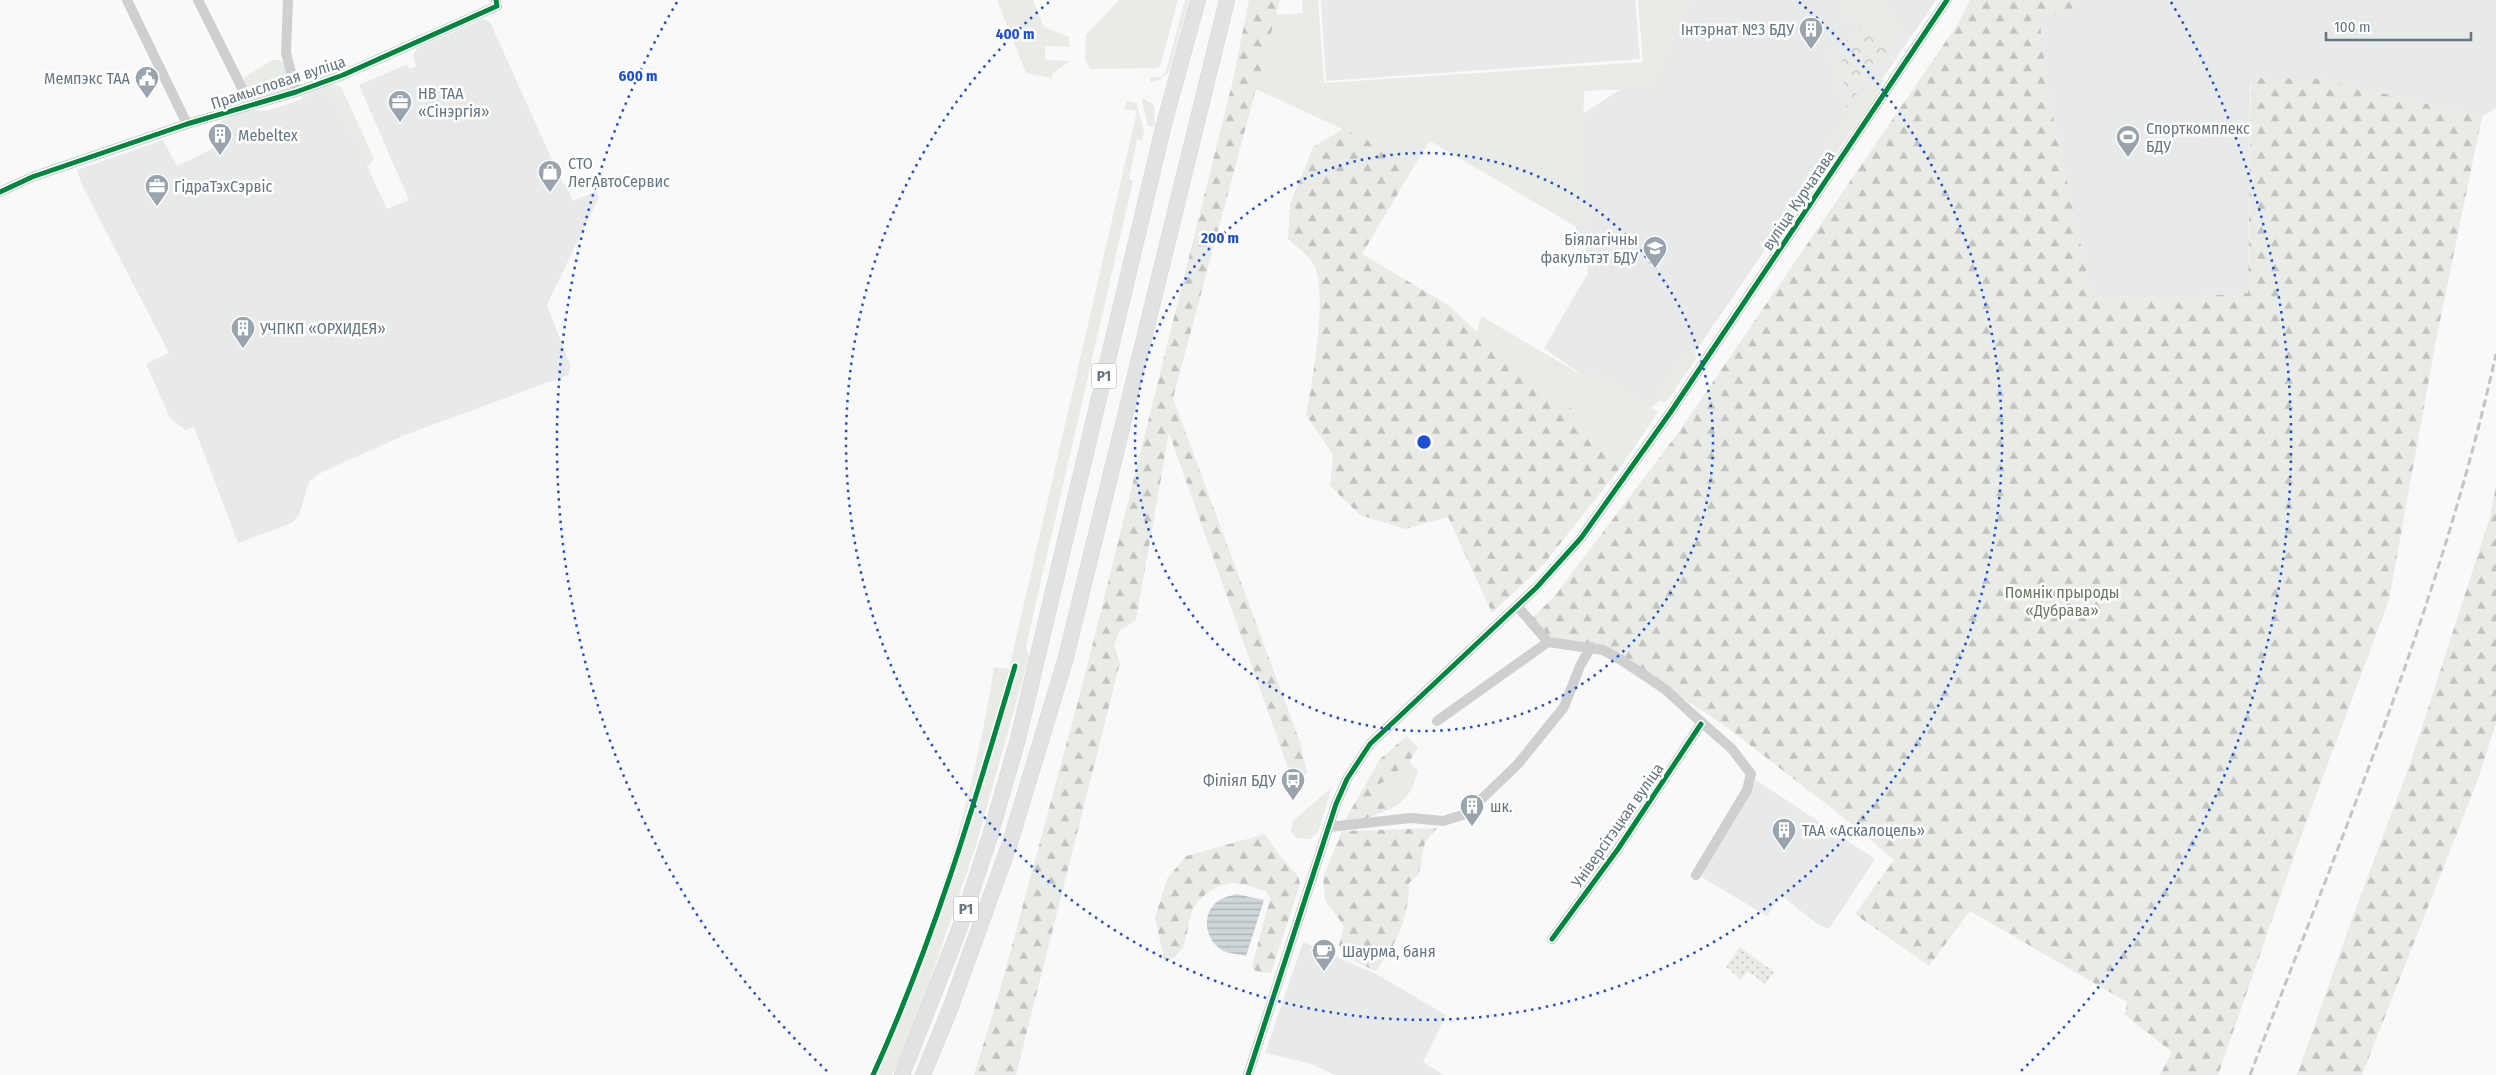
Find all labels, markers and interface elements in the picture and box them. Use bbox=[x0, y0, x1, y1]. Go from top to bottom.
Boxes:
scale bar bbox=[2326, 10, 2471, 42]
building icon: Інтэрнат №3 БДУ bbox=[1798, 16, 1824, 50]
text: 100 m bbox=[2334, 18, 2371, 36]
place label: Інтэрнат №3 БДУ bbox=[1681, 20, 1794, 39]
text: 400 m bbox=[996, 25, 1034, 43]
street label: Прамысловая вуліца bbox=[208, 52, 348, 113]
public building icon: Мемпэкс ТАА bbox=[134, 65, 160, 99]
text: 600 m bbox=[619, 67, 657, 85]
place label: Мемпэкс ТАА bbox=[44, 69, 131, 88]
place label: НВ ТАА «Сінэргія» bbox=[418, 84, 490, 121]
office icon: НВ ТАА «Сінэргія» bbox=[387, 89, 413, 123]
place label: Спорткомплекс БДУ bbox=[2146, 119, 2250, 156]
building icon: Mebeltex bbox=[207, 122, 233, 156]
sports icon: Спорткомплекс БДУ bbox=[2115, 124, 2141, 158]
place label: Mebeltex bbox=[238, 126, 298, 145]
street label: вуліца Курчатава bbox=[1758, 147, 1839, 254]
place label: СТО ЛегАвтоСервис bbox=[568, 154, 670, 191]
shop icon: СТО ЛегАвтоСервис bbox=[537, 159, 563, 193]
office icon: ГідраТэхСэрвіс bbox=[144, 173, 170, 207]
place label: ГідраТэхСэрвіс bbox=[174, 177, 273, 196]
text: 200 m bbox=[1200, 229, 1239, 247]
place label: Біялагічны факультэт БДУ bbox=[1541, 230, 1638, 267]
school or university icon: Біялагічны факультэт БДУ bbox=[1642, 235, 1668, 269]
building icon: УЧПКП «ОРХИДЕЯ» bbox=[230, 315, 256, 349]
place label: УЧПКП «ОРХИДЕЯ» bbox=[259, 319, 386, 338]
road number: Р1 bbox=[1092, 364, 1116, 388]
centre of rings bbox=[1415, 433, 1433, 451]
park label: Помнік прыроды «Дубрава» bbox=[2005, 583, 2119, 620]
street label: Універсітэцкая вуліца bbox=[1567, 759, 1668, 892]
bus stop icon: Філіял БДУ bbox=[1280, 767, 1306, 801]
place label: Філіял БДУ bbox=[1203, 771, 1276, 790]
building icon: шк. bbox=[1459, 793, 1485, 827]
place label: шк. bbox=[1490, 797, 1512, 816]
building icon: ТАА «Аскалоцель» bbox=[1771, 817, 1797, 851]
place label: ТАА «Аскалоцель» bbox=[1802, 821, 1925, 840]
road number: Р1 bbox=[954, 896, 978, 922]
cafe icon: Шаурма, баня bbox=[1311, 938, 1337, 972]
place label: Шаурма, баня bbox=[1342, 942, 1436, 961]

